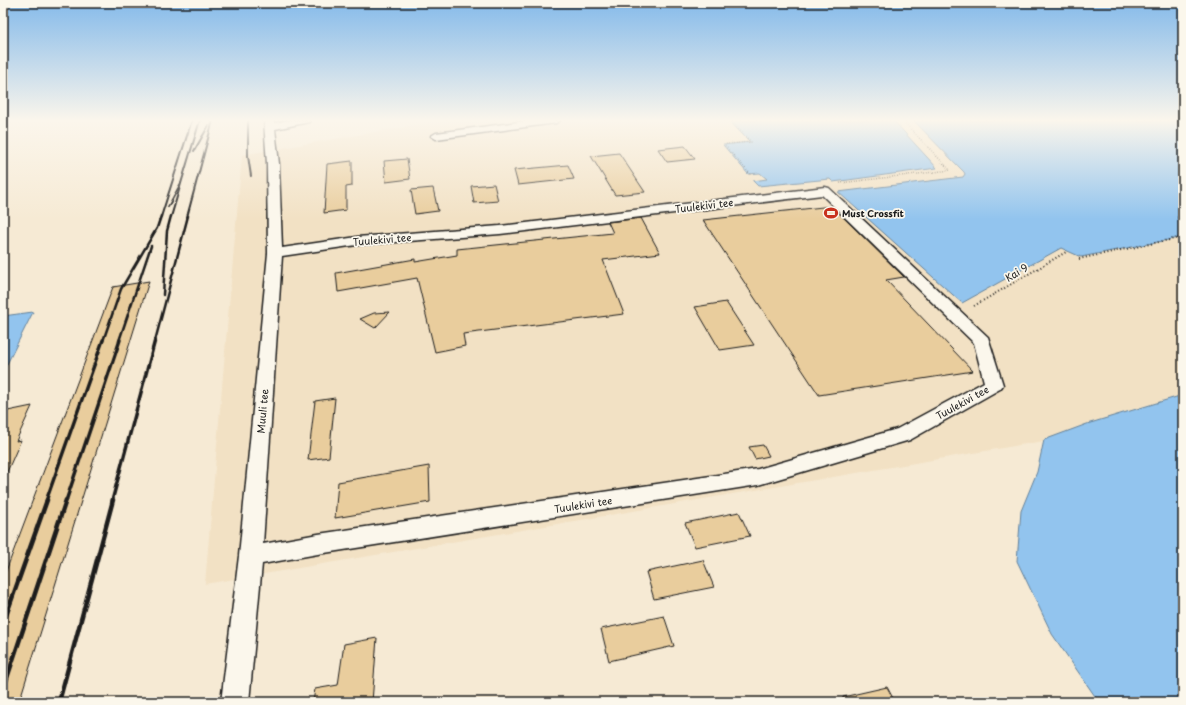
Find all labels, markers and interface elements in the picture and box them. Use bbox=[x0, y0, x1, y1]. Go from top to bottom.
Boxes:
street label: Tuulekivi tee bbox=[674, 194, 734, 216]
sports icon: Must Crossfit bbox=[823, 205, 839, 221]
place label: Must Crossfit bbox=[842, 206, 905, 220]
street label: Tuulekivi tee bbox=[352, 229, 412, 249]
street label: Kai 9 bbox=[1002, 259, 1030, 285]
street label: Tuulekivi tee bbox=[933, 381, 991, 423]
street label: Muuli tee bbox=[253, 388, 271, 434]
street label: Tuulekivi tee bbox=[553, 492, 613, 516]

